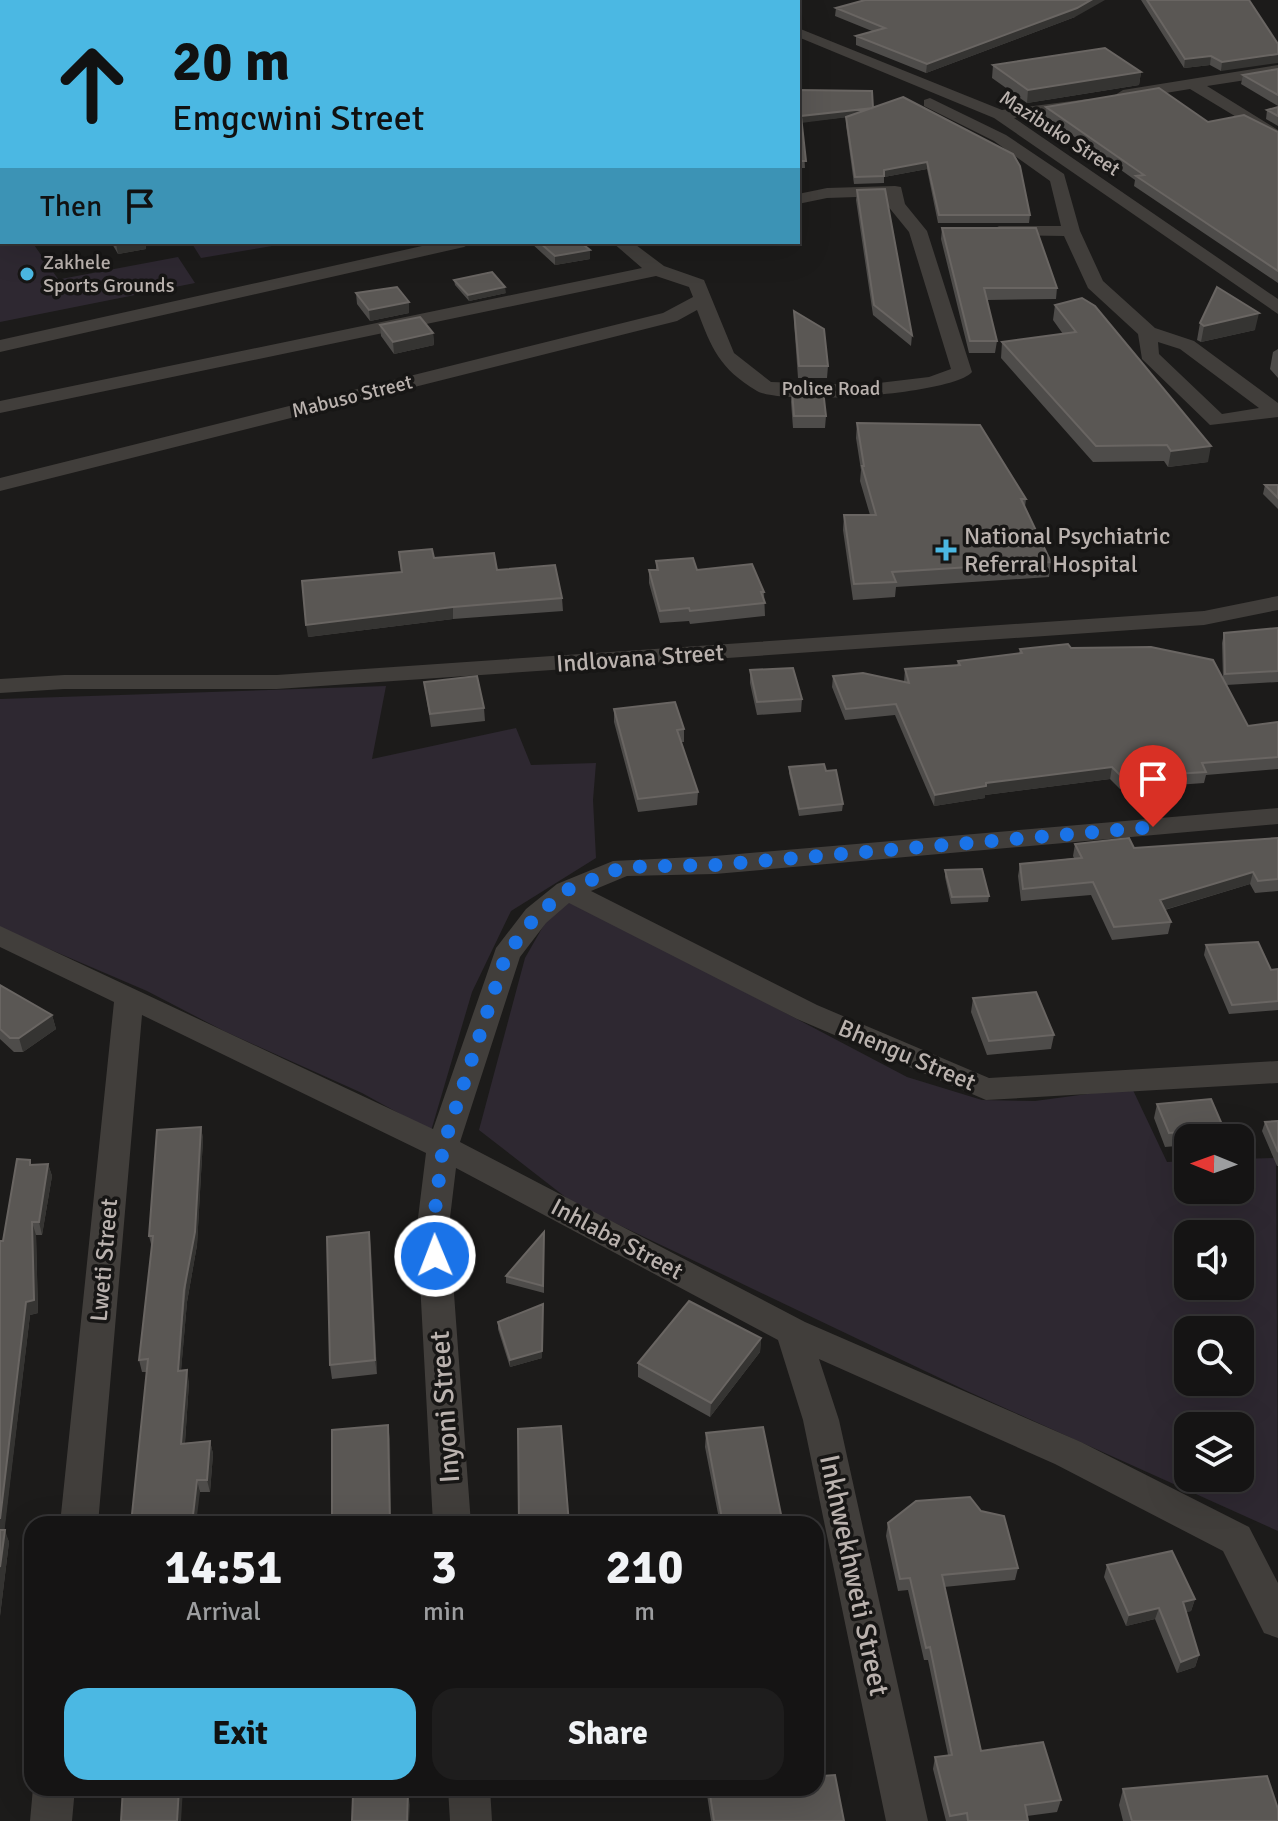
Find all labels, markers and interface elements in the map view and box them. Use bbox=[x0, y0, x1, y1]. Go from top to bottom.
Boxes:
text: 20 m bbox=[172, 27, 290, 96]
icon: ahead bbox=[40, 32, 144, 136]
street label: Mazibuko Street bbox=[995, 85, 1125, 182]
text: Emgcwini Street bbox=[172, 96, 424, 141]
icon: arrive bbox=[118, 184, 162, 228]
text: Then bbox=[40, 188, 102, 225]
place label: Zakhele Sports Grounds bbox=[43, 250, 175, 298]
marker: Zakhele Sports Grounds bbox=[18, 265, 36, 283]
street label: Mabuso Street bbox=[289, 369, 415, 424]
street label: Police Road bbox=[782, 376, 880, 401]
place label: National Psychiatric Referral Hospital bbox=[964, 521, 1170, 579]
marker: National Psychiatric Referral Hospital bbox=[935, 539, 957, 561]
street label: Indlovana Street bbox=[555, 637, 725, 679]
pin bbox=[1119, 745, 1187, 827]
icon: arrive bbox=[1131, 757, 1175, 801]
street label: Bhengu Street bbox=[834, 1013, 980, 1097]
north arrow bbox=[1174, 1124, 1254, 1204]
map controls bbox=[1174, 1124, 1254, 1492]
street label: Inhlaba Street bbox=[546, 1192, 688, 1286]
street label: Lweti Street bbox=[84, 1197, 124, 1323]
position arrow bbox=[393, 1214, 477, 1298]
button: sound bbox=[1174, 1220, 1254, 1300]
button: search bbox=[1174, 1316, 1254, 1396]
street label: Inyoni Street bbox=[423, 1330, 467, 1484]
button: layers bbox=[1174, 1412, 1254, 1492]
street label: Inkhwekhweti Street bbox=[812, 1452, 896, 1699]
text: 14:51 bbox=[165, 1538, 282, 1597]
text: 3 bbox=[431, 1538, 457, 1597]
text: 210 bbox=[606, 1538, 683, 1597]
text: Arrival bbox=[186, 1596, 261, 1628]
text: min bbox=[423, 1596, 465, 1628]
text: m bbox=[634, 1596, 655, 1628]
button: Exit bbox=[64, 1688, 416, 1780]
button: Share bbox=[432, 1688, 784, 1780]

